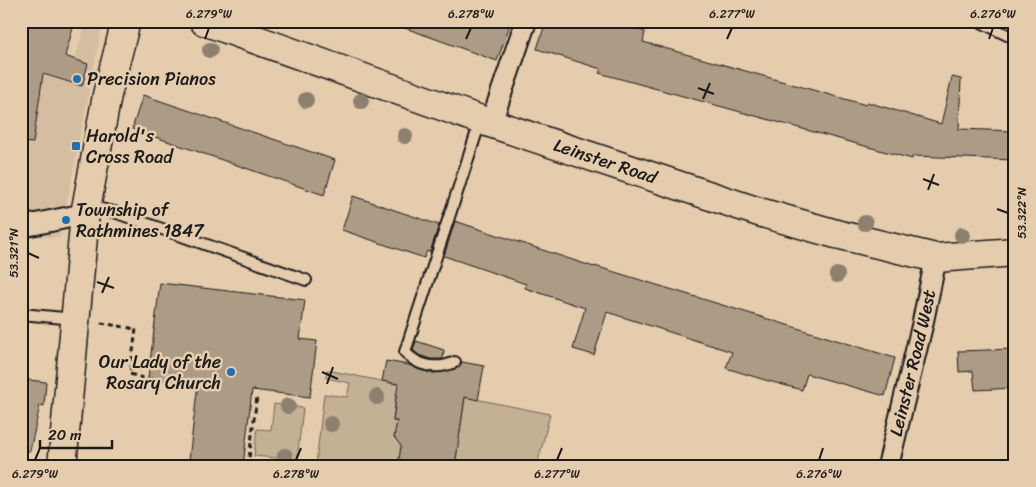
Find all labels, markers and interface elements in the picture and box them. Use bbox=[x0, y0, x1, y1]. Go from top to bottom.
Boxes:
text: 6.279°W bbox=[186, 3, 233, 25]
text: 6.278°W bbox=[448, 3, 495, 25]
text: 6.277°W bbox=[709, 3, 755, 25]
text: 6.276°W bbox=[970, 3, 1016, 25]
place label: Precision Pianos bbox=[87, 63, 216, 95]
marker: Precision Pianos bbox=[71, 73, 83, 85]
place label: Harold's Cross Road bbox=[86, 120, 174, 173]
street label: Leinster Road bbox=[549, 129, 663, 194]
marker: Harold's Cross Road bbox=[70, 140, 82, 152]
text: 53.322°N bbox=[1011, 187, 1033, 239]
place label: Township of Rathmines 1847 bbox=[76, 194, 205, 247]
marker: Township of Rathmines 1847 bbox=[60, 214, 72, 226]
text: 53.321°N bbox=[3, 227, 25, 278]
street label: Leinster Road West bbox=[880, 286, 945, 440]
place label: Our Lady of the Rosary Church bbox=[99, 346, 221, 399]
marker: Our Lady of the Rosary Church bbox=[225, 366, 237, 378]
scale bar bbox=[40, 417, 112, 449]
text: 20 m bbox=[48, 422, 82, 448]
text: 6.279°W bbox=[12, 463, 59, 485]
text: 6.278°W bbox=[273, 463, 320, 485]
text: 6.277°W bbox=[534, 463, 580, 485]
text: 6.276°W bbox=[796, 463, 842, 485]

